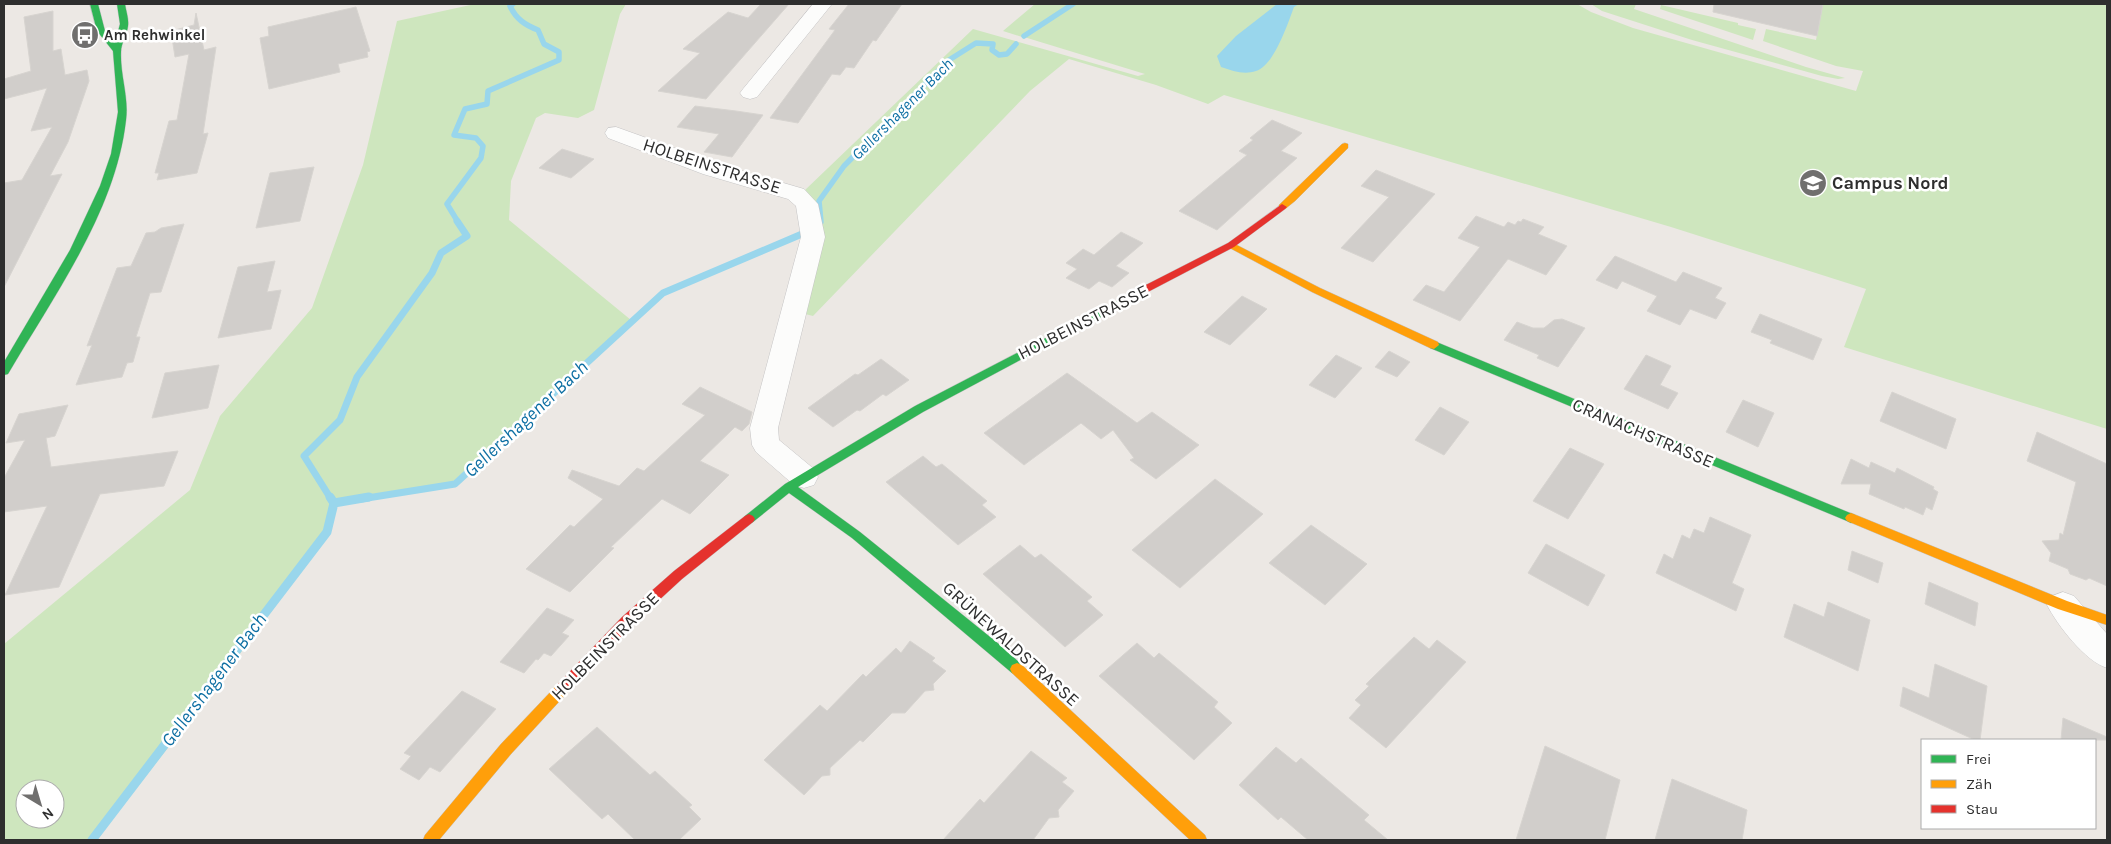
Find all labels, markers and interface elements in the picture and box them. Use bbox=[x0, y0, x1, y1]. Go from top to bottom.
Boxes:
bus stop icon: Am Rehwinkel bbox=[70, 20, 100, 50]
place label: Am Rehwinkel bbox=[104, 26, 205, 44]
water label: Gellershagener Bach bbox=[847, 54, 957, 164]
street label: HOLBEINSTRASSE bbox=[640, 133, 784, 199]
school or university icon: Campus Nord bbox=[1798, 168, 1828, 198]
place label: Campus Nord bbox=[1832, 172, 1949, 194]
street label: HOLBEINSTRASSE bbox=[1014, 280, 1152, 364]
water label: Gellershagener Bach bbox=[460, 356, 592, 482]
street label: CRANACHSTRASSE bbox=[1569, 393, 1717, 473]
street label: GRÜNEWALDSTRASSE bbox=[938, 577, 1084, 711]
street label: HOLBEINSTRASSE bbox=[546, 587, 664, 705]
water label: Gellershagener Bach bbox=[157, 609, 271, 751]
legend bbox=[1921, 739, 2096, 829]
text: Frei bbox=[1966, 750, 1991, 768]
text: Zäh bbox=[1966, 775, 1992, 793]
north arrow bbox=[15, 779, 65, 829]
text: Stau bbox=[1966, 800, 1998, 818]
text: N bbox=[39, 804, 57, 824]

